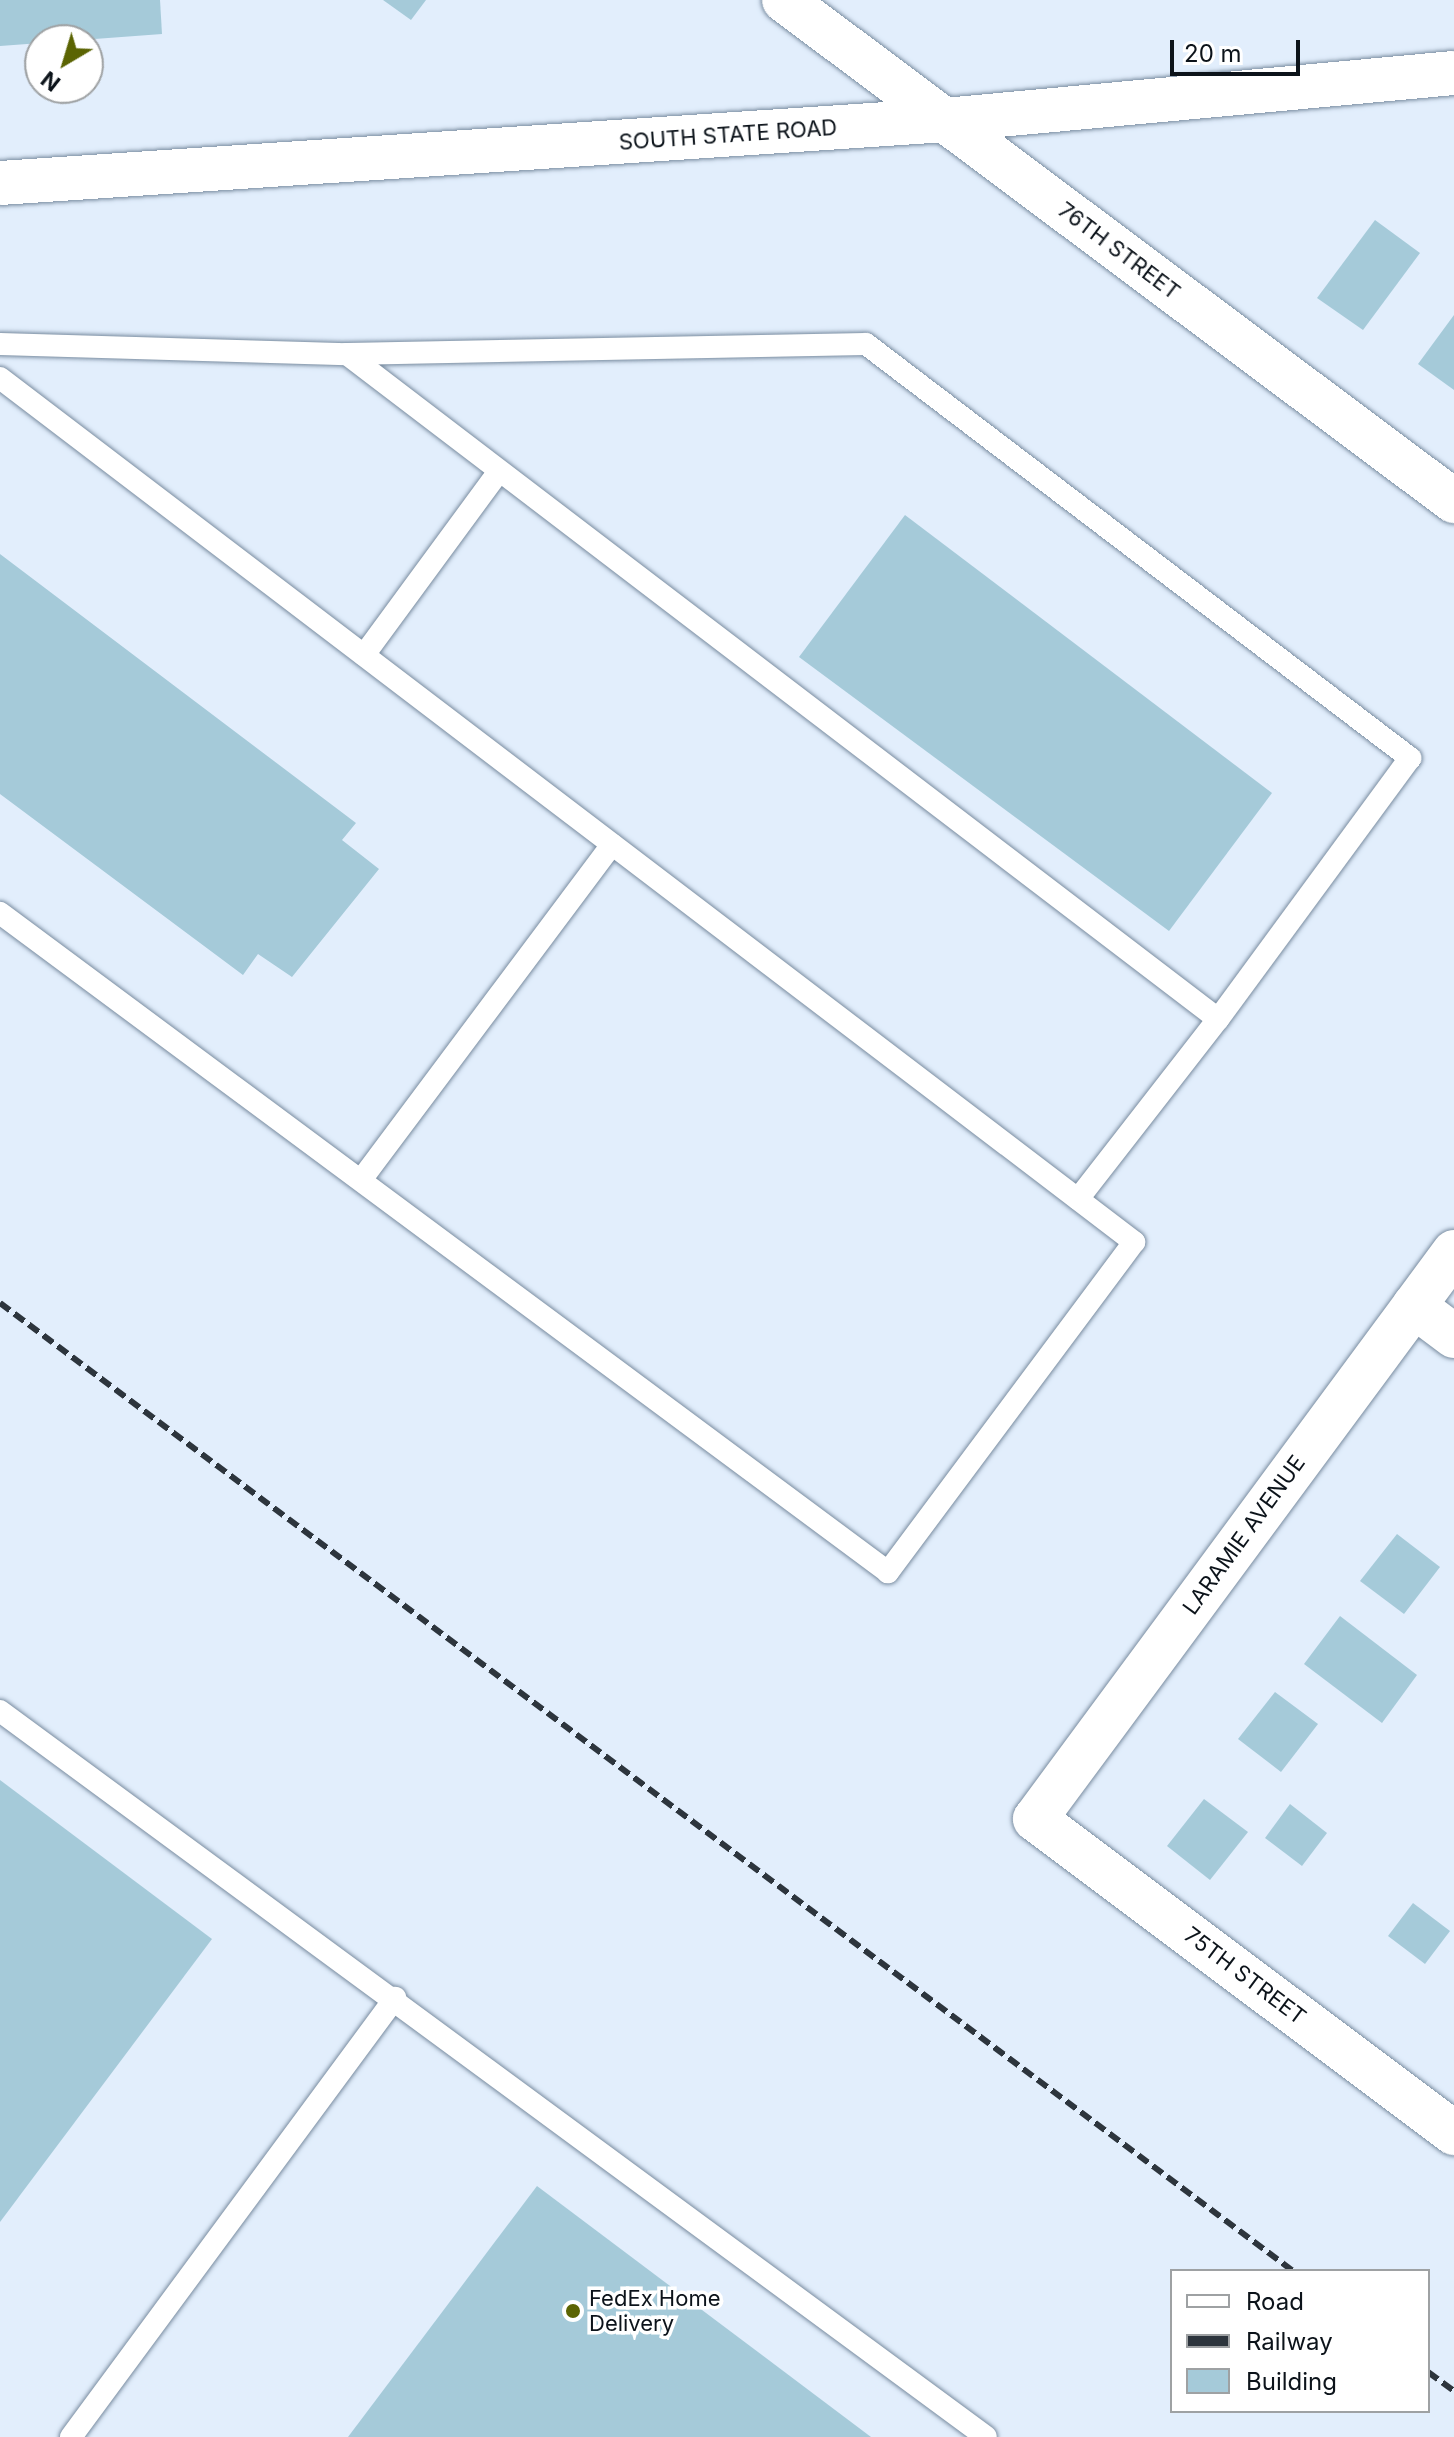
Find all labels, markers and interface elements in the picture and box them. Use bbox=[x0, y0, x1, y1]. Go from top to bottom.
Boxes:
north arrow bbox=[24, 24, 104, 104]
scale bar bbox=[1174, 24, 1304, 74]
text: 20 m bbox=[1184, 39, 1242, 68]
text: N bbox=[36, 66, 65, 97]
street label: SOUTH STATE ROAD bbox=[618, 114, 838, 156]
street label: 76TH STREET bbox=[1053, 197, 1185, 305]
street label: LARAMIE AVENUE bbox=[1177, 1450, 1311, 1620]
street label: 75TH STREET bbox=[1179, 1922, 1311, 2030]
legend bbox=[1170, 2269, 1430, 2413]
place label: FedEx Home Delivery bbox=[589, 2285, 720, 2336]
text: Road bbox=[1246, 2287, 1304, 2316]
marker: FedEx Home Delivery bbox=[564, 2302, 582, 2320]
text: Railway bbox=[1246, 2327, 1333, 2356]
text: Building bbox=[1246, 2367, 1337, 2396]

